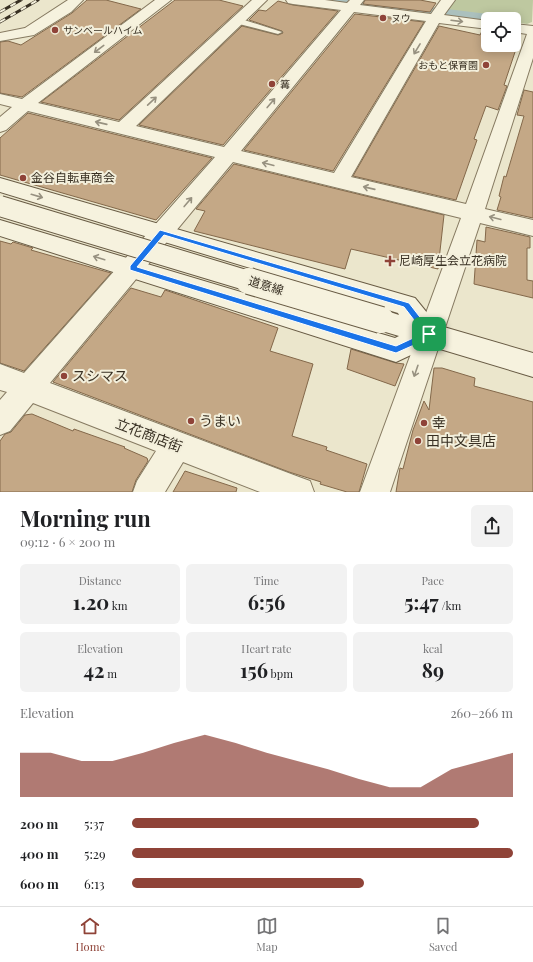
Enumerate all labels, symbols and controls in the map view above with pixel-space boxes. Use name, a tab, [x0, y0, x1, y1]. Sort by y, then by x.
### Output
place label: ヌウ	[391, 11, 411, 25]
map controls	[481, 12, 521, 52]
button: locate	[481, 12, 521, 52]
marker: ヌウ	[378, 13, 388, 23]
one-way arrow	[450, 17, 463, 25]
place label: サンベールハイム	[63, 23, 143, 37]
marker: サンベールハイム	[50, 25, 60, 35]
one-way arrow	[412, 42, 420, 54]
one-way arrow	[93, 44, 104, 53]
place label: おもと保育園	[418, 58, 478, 72]
marker: おもと保育園	[481, 60, 491, 70]
place label: 篝	[280, 77, 290, 91]
marker: 篝	[267, 79, 277, 89]
one-way arrow	[146, 97, 157, 106]
one-way arrow	[267, 97, 276, 108]
one-way arrow	[95, 118, 108, 126]
one-way arrow	[262, 159, 275, 167]
place label: 金谷自転車商会	[31, 169, 115, 185]
marker: 金谷自転車商会	[18, 173, 28, 183]
one-way arrow	[363, 184, 376, 191]
one-way arrow	[31, 193, 44, 200]
one-way arrow	[183, 197, 192, 208]
one-way arrow	[489, 214, 502, 221]
place label: 尼崎厚生会立花病院	[399, 252, 507, 268]
one-way arrow	[93, 254, 106, 261]
marker: 尼崎厚生会立花病院	[384, 255, 396, 267]
street label: 道意線	[247, 272, 286, 298]
pin	[412, 317, 446, 351]
icon: arrive	[418, 323, 440, 345]
one-way arrow	[412, 365, 420, 377]
place label: スシマス	[72, 366, 128, 385]
marker: スシマス	[59, 371, 69, 381]
place label: うまい	[199, 411, 241, 430]
street label: 立花商店街	[113, 413, 185, 456]
place label: 幸	[432, 413, 446, 432]
marker: うまい	[186, 416, 196, 426]
marker: 幸	[419, 418, 429, 428]
place label: 田中文具店	[426, 431, 496, 450]
marker: 田中文具店	[413, 436, 423, 446]
text: Morning run	[20, 503, 151, 533]
button: share	[471, 505, 513, 547]
text: 09:12 · 6 × 200 m	[20, 533, 115, 550]
text: Distance	[79, 573, 122, 588]
text: Time	[254, 573, 279, 588]
text: Pace	[421, 573, 444, 588]
text: 1.20	[73, 588, 109, 615]
text: 6:56	[248, 588, 285, 615]
text: 5:47	[404, 588, 439, 615]
text: km	[109, 598, 127, 613]
text: /km	[439, 598, 461, 613]
text: Elevation	[77, 641, 123, 656]
text: Heart rate	[241, 641, 292, 656]
text: kcal	[423, 641, 443, 656]
text: 42	[83, 656, 104, 683]
text: 156	[240, 656, 268, 683]
text: 89	[422, 656, 444, 683]
text: m	[104, 666, 117, 681]
text: bpm	[268, 666, 293, 681]
text: Elevation	[20, 704, 74, 721]
text: 260–266 m	[450, 704, 513, 721]
text: 200 m	[20, 815, 58, 832]
text: 5:37	[84, 815, 104, 832]
text: 400 m	[20, 845, 58, 862]
text: 5:29	[84, 845, 106, 862]
text: 600 m	[20, 875, 59, 892]
text: 6:13	[84, 875, 105, 892]
tab: Home	[75, 915, 105, 954]
tab: Map	[256, 915, 278, 954]
tab: Saved	[429, 915, 457, 954]

